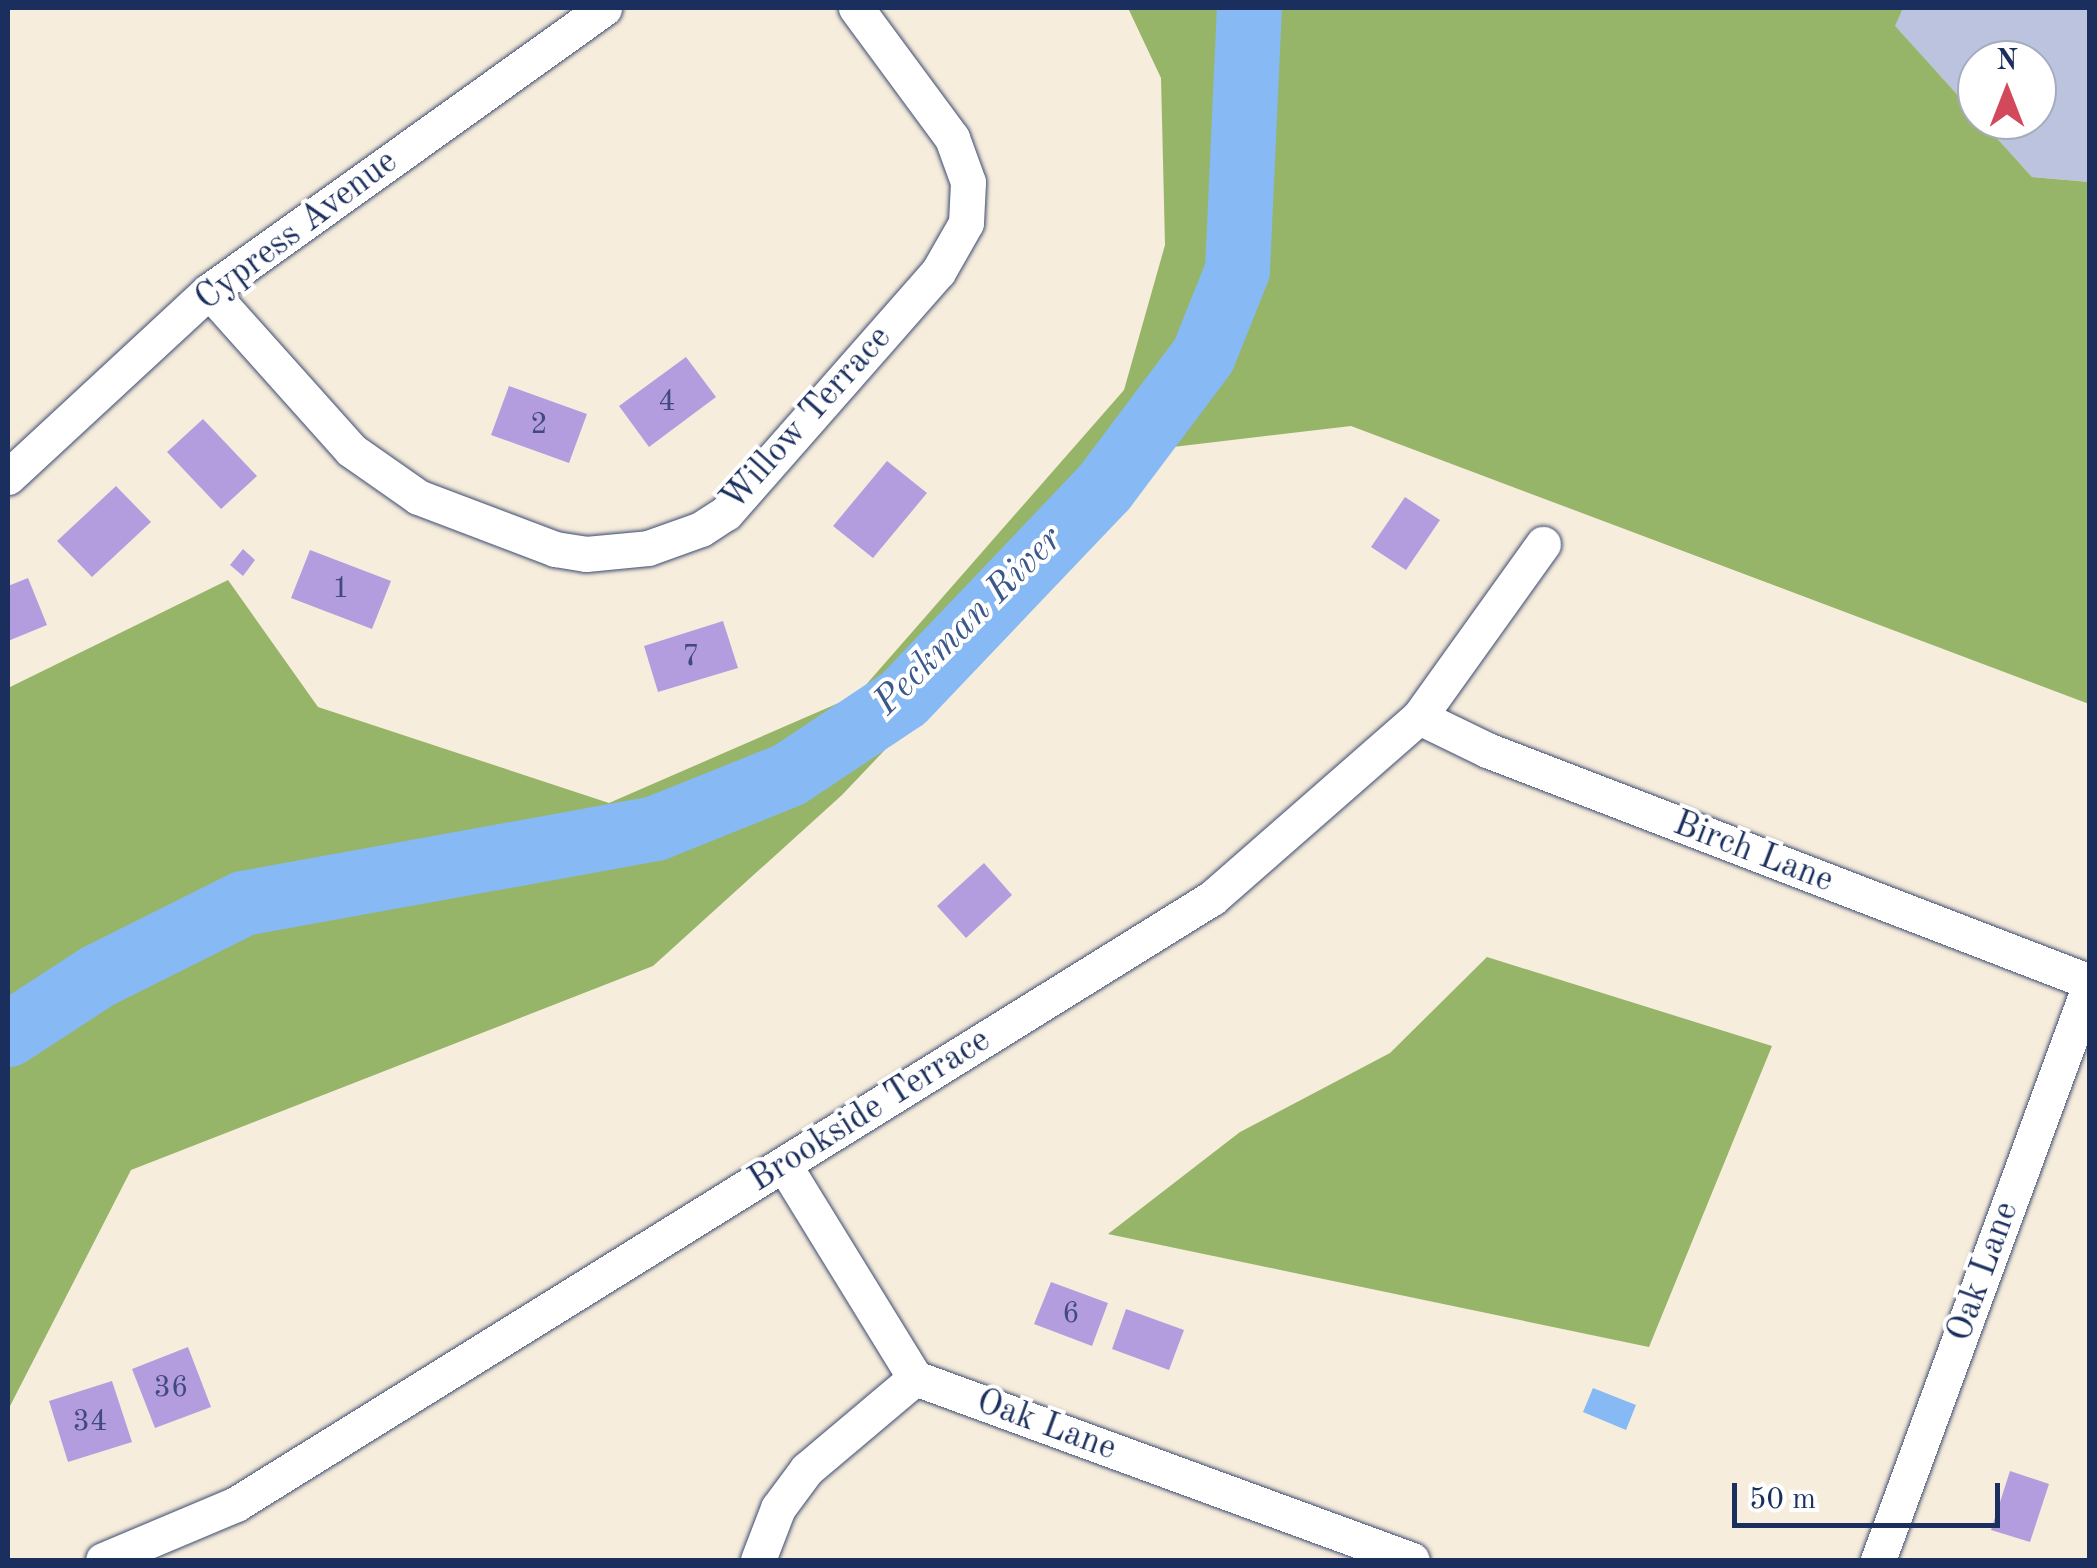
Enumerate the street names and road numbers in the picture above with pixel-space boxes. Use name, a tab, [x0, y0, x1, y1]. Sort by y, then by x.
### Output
street label: Cypress Avenue	[188, 141, 406, 321]
street label: Willow Terrace	[713, 318, 901, 520]
street label: Birch Lane	[1667, 803, 1839, 903]
street label: Brookside Terrace	[742, 1020, 998, 1202]
street label: Oak Lane	[1939, 1196, 2029, 1348]
street label: Oak Lane	[970, 1381, 1122, 1471]

